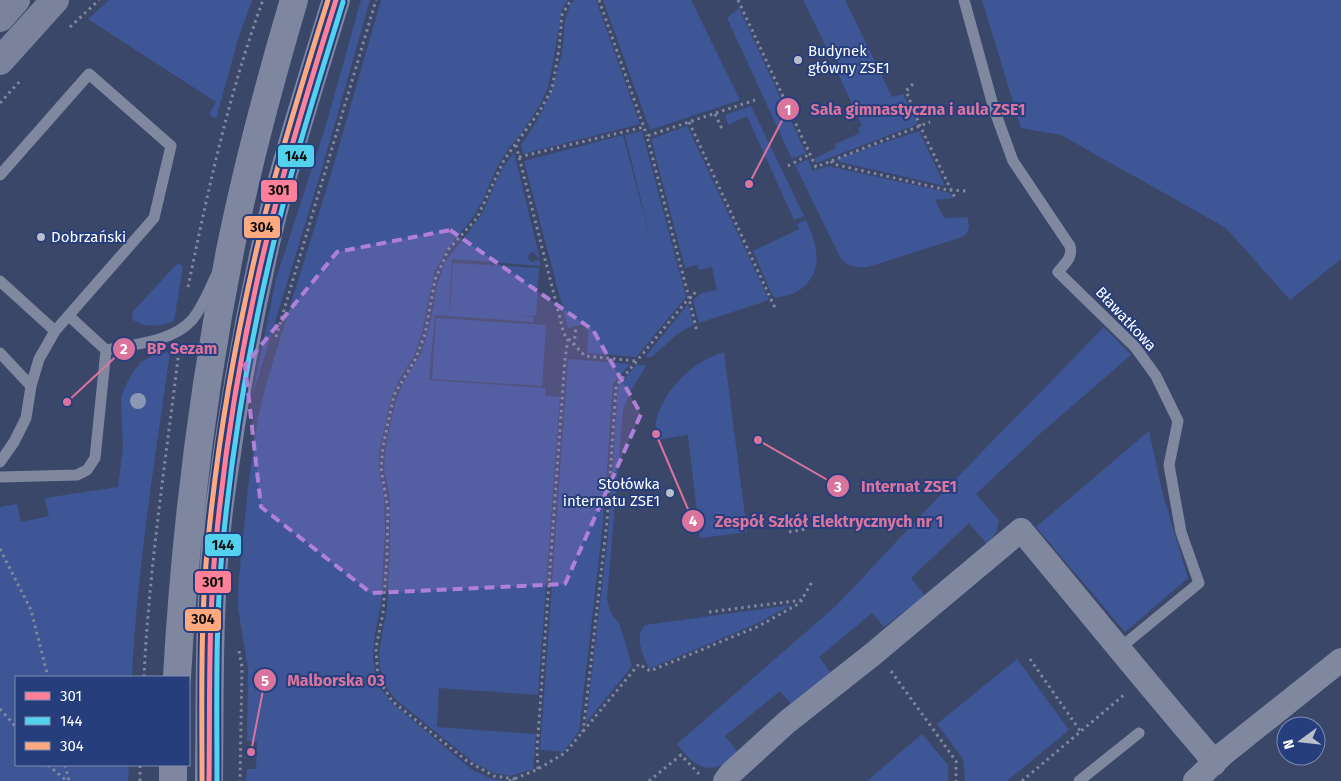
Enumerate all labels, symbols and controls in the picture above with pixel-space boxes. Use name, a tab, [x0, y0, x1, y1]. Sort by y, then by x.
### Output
place label: Budynek główny ZSE1	[808, 42, 890, 77]
marker: Budynek główny ZSE1	[792, 54, 804, 66]
callout: Sala gimnastyczna i aula ZSE1	[775, 94, 1035, 125]
text: Sala gimnastyczna i aula ZSE1	[811, 100, 1025, 119]
text: 1	[785, 101, 791, 119]
line badge: 144	[277, 144, 315, 168]
text: 144	[285, 148, 307, 165]
line badge: 301	[260, 179, 298, 203]
text: 301	[267, 182, 290, 199]
line badge: 304	[243, 215, 281, 239]
text: 304	[249, 219, 274, 236]
place label: Dobrzański	[51, 228, 126, 246]
marker: Dobrzański	[35, 231, 47, 243]
street label: Bławatkowa	[1092, 283, 1160, 355]
callout: BP Sezam	[112, 333, 227, 364]
text: BP Sezam	[147, 339, 217, 358]
text: 2	[120, 340, 128, 358]
callout: Internat ZSE1	[826, 471, 967, 502]
place label: Stołówka internatu ZSE1	[563, 475, 660, 510]
text: Internat ZSE1	[861, 477, 957, 496]
text: 3	[833, 478, 842, 496]
marker: Stołówka internatu ZSE1	[664, 487, 676, 499]
callout: Zespół Szkół Elektrycznych nr 1	[680, 505, 954, 536]
text: 4	[689, 512, 698, 530]
text: Zespół Szkół Elektrycznych nr 1	[715, 512, 943, 531]
line badge: 144	[204, 533, 242, 557]
text: 144	[212, 537, 234, 554]
line badge: 301	[194, 570, 232, 594]
text: 301	[201, 574, 224, 591]
line badge: 304	[184, 608, 222, 632]
text: 304	[190, 611, 215, 628]
callout: Malborska 03	[252, 665, 395, 696]
text: Malborska 03	[287, 671, 385, 690]
text: 5	[261, 672, 269, 690]
legend	[15, 676, 190, 766]
text: 301	[60, 687, 82, 705]
text: 144	[60, 712, 82, 730]
north arrow	[1276, 716, 1326, 766]
text: 304	[60, 737, 84, 755]
text: N	[1280, 738, 1298, 751]

